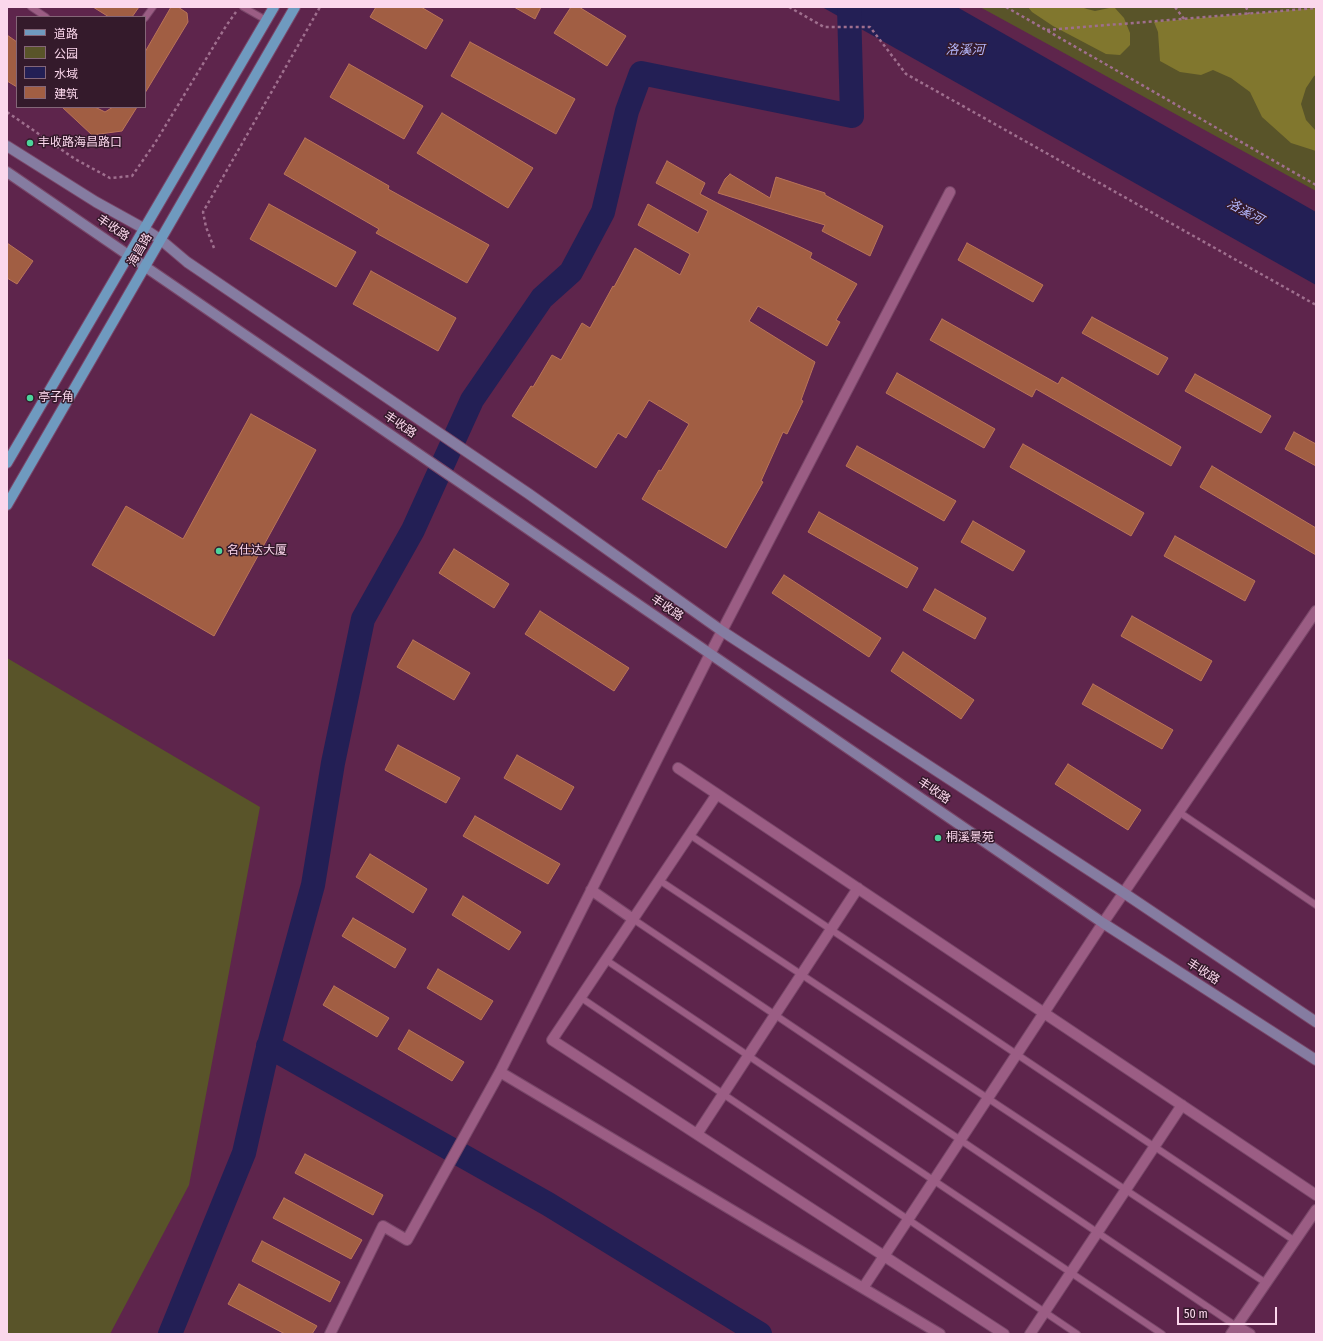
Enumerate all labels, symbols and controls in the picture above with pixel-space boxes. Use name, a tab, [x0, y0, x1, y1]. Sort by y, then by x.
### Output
legend	[16, 16, 146, 108]
text: 道路	[54, 27, 78, 41]
water label: 洛溪河	[946, 42, 984, 58]
text: 公园	[54, 47, 78, 61]
text: 水域	[54, 67, 78, 81]
text: 建筑	[54, 87, 78, 101]
place label: 丰收路海昌路口	[38, 136, 122, 150]
marker: 丰收路海昌路口	[25, 138, 35, 148]
water label: 洛溪河	[1224, 196, 1266, 228]
street label: 丰收路	[94, 212, 132, 244]
street label: 海昌路	[125, 231, 155, 269]
place label: 亭子角	[38, 391, 74, 405]
marker: 亭子角	[25, 393, 35, 403]
street label: 丰收路	[381, 409, 419, 441]
place label: 名仕达大厦	[227, 544, 287, 558]
marker: 名仕达大厦	[214, 546, 224, 556]
street label: 丰收路	[648, 592, 686, 624]
street label: 丰收路	[915, 775, 953, 807]
place label: 桐溪景苑	[946, 831, 994, 845]
marker: 桐溪景苑	[933, 833, 943, 843]
street label: 丰收路	[1184, 956, 1222, 988]
scale bar	[1179, 1299, 1279, 1325]
text: 50 m	[1184, 1307, 1208, 1321]

